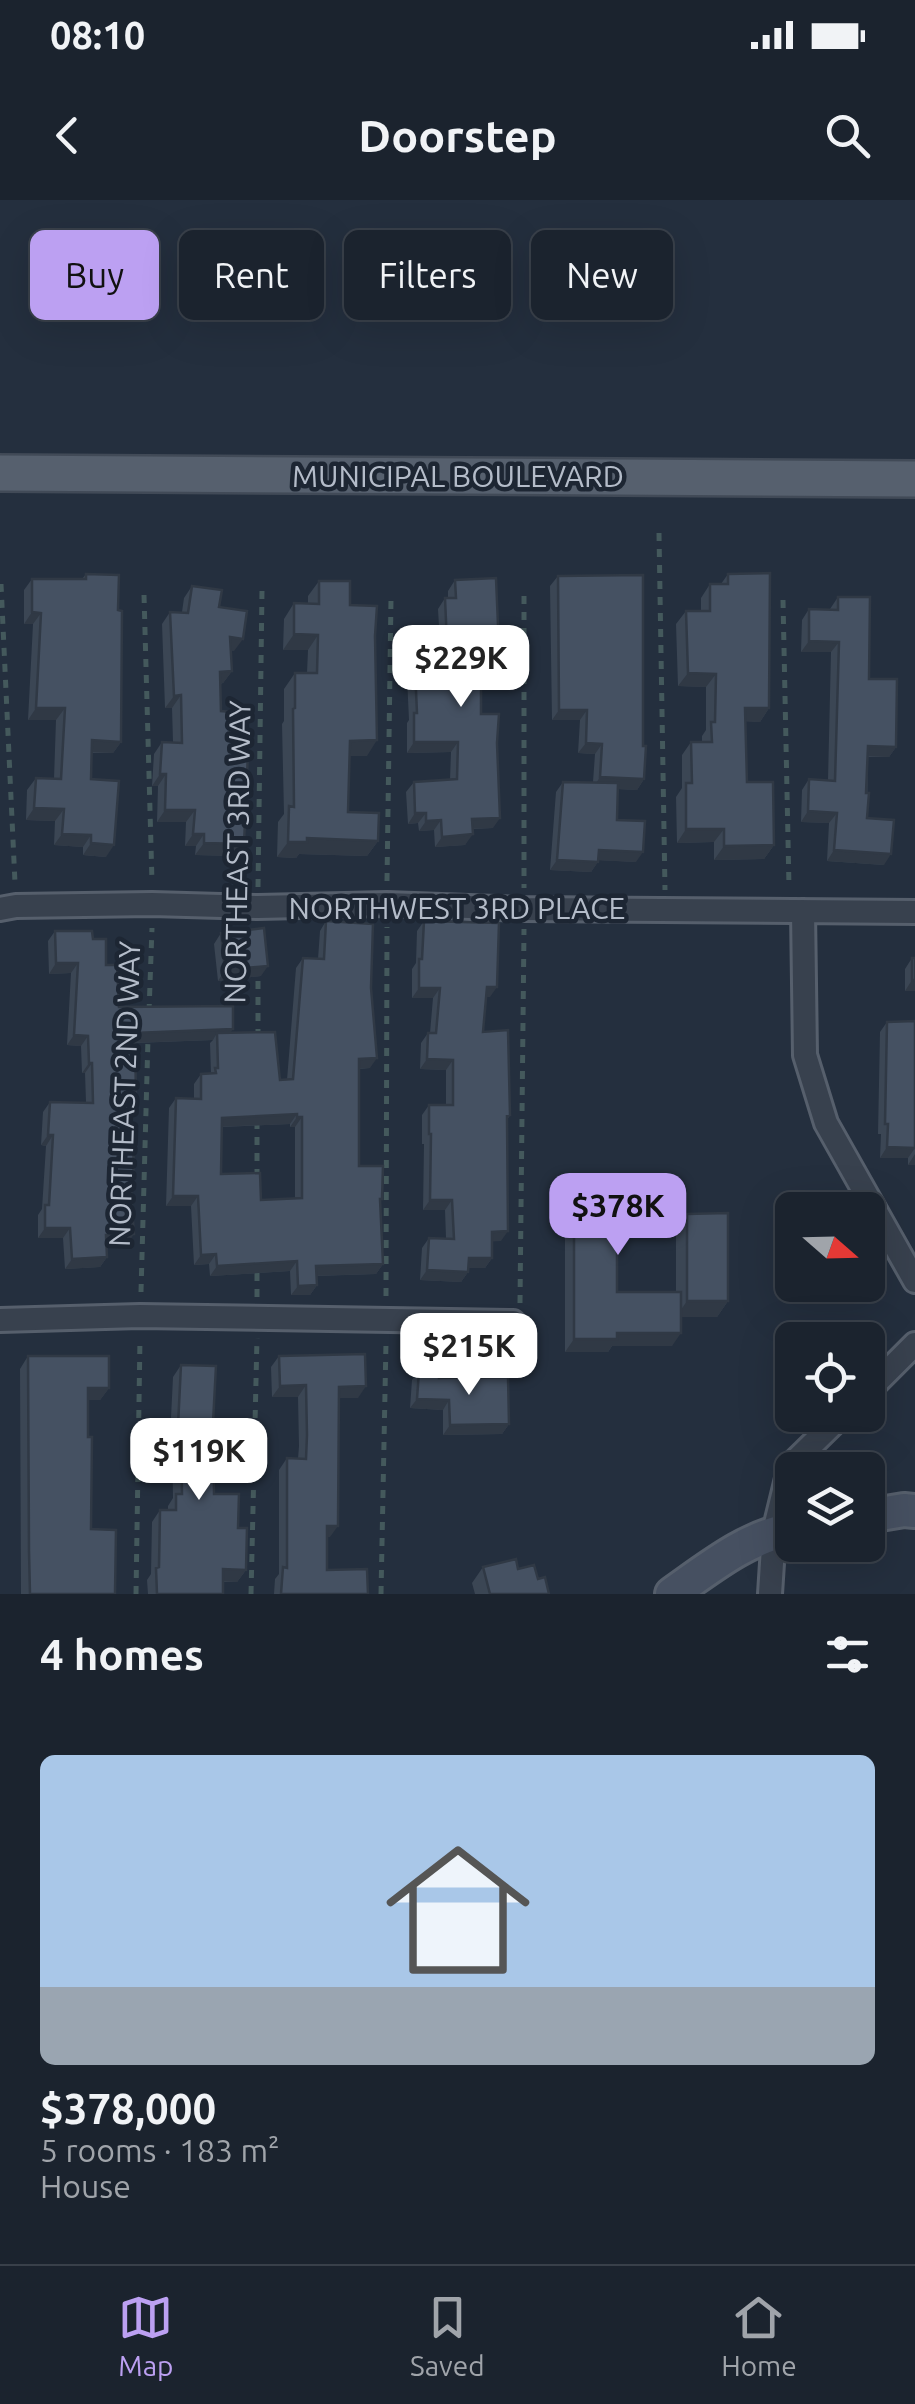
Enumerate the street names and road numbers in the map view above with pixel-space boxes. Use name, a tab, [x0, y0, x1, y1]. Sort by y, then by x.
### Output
street label: MUNICIPAL BOULEVARD	[292, 459, 624, 493]
street label: NORTHEAST 3RD WAY	[217, 699, 257, 1004]
street label: NORTHWEST 3RD PLACE	[289, 891, 625, 925]
street label: NORTHEAST 2ND WAY	[102, 940, 146, 1247]

